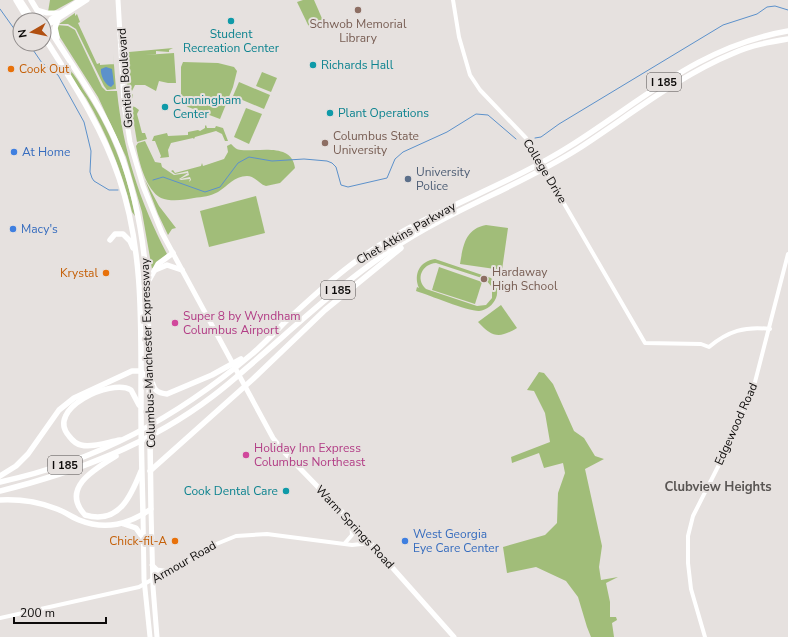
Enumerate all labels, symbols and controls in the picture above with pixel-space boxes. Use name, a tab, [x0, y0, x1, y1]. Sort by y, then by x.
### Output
marker: Schwob Memorial Library	[353, 5, 363, 15]
north arrow	[12, 12, 52, 52]
marker: Student Recreation Center	[226, 16, 236, 26]
place label: Schwob Memorial Library	[309, 16, 407, 46]
place label: Student Recreation Center	[183, 26, 280, 56]
text: N	[15, 28, 31, 39]
street label: Gentian Boulevard	[114, 28, 136, 128]
place label: Richards Hall	[321, 57, 394, 73]
marker: Richards Hall	[308, 60, 318, 70]
place label: Cook Out	[19, 61, 70, 77]
marker: Cook Out	[6, 64, 16, 74]
road number: I 185	[647, 73, 681, 91]
place label: Cunningham Center	[173, 92, 241, 122]
marker: Cunningham Center	[160, 102, 170, 112]
place label: Plant Operations	[338, 105, 429, 121]
marker: Plant Operations	[325, 108, 335, 118]
place label: Columbus State University	[333, 128, 419, 158]
street label: College Drive	[519, 136, 571, 206]
marker: Columbus State University	[320, 138, 330, 148]
place label: At Home	[22, 144, 70, 160]
marker: At Home	[9, 147, 19, 157]
place label: University Police	[416, 164, 471, 194]
marker: University Police	[403, 174, 413, 184]
street label: Chet Atkins Parkway	[353, 198, 459, 268]
place label: Macy's	[21, 221, 58, 237]
marker: Macy's	[8, 224, 18, 234]
street label: Columbus-Manchester Expressway	[137, 257, 159, 448]
place label: Hardaway High School	[492, 264, 558, 294]
place label: Krystal	[60, 265, 98, 281]
marker: Krystal	[101, 268, 111, 278]
marker: Hardaway High School	[479, 274, 489, 284]
road number: I 185	[321, 281, 355, 299]
place label: Super 8 by Wyndham Columbus Airport	[183, 308, 301, 338]
marker: Super 8 by Wyndham Columbus Airport	[170, 318, 180, 328]
street label: Edgewood Road	[711, 380, 761, 468]
place label: Holiday Inn Express Columbus Northeast	[254, 440, 366, 470]
marker: Holiday Inn Express Columbus Northeast	[241, 450, 251, 460]
road number: I 185	[48, 456, 82, 474]
district label: Clubview Heights	[664, 478, 772, 496]
street label: Warm Springs Road	[312, 482, 398, 572]
place label: Cook Dental Care	[184, 483, 278, 499]
marker: Cook Dental Care	[281, 486, 291, 496]
place label: West Georgia Eye Care Center	[413, 526, 500, 556]
place label: Chick-fil-A	[109, 533, 167, 549]
marker: Chick-fil-A	[170, 536, 180, 546]
marker: West Georgia Eye Care Center	[400, 536, 410, 546]
street label: Armour Road	[149, 537, 219, 587]
scale bar	[14, 599, 106, 625]
text: 200 m	[20, 605, 55, 621]

